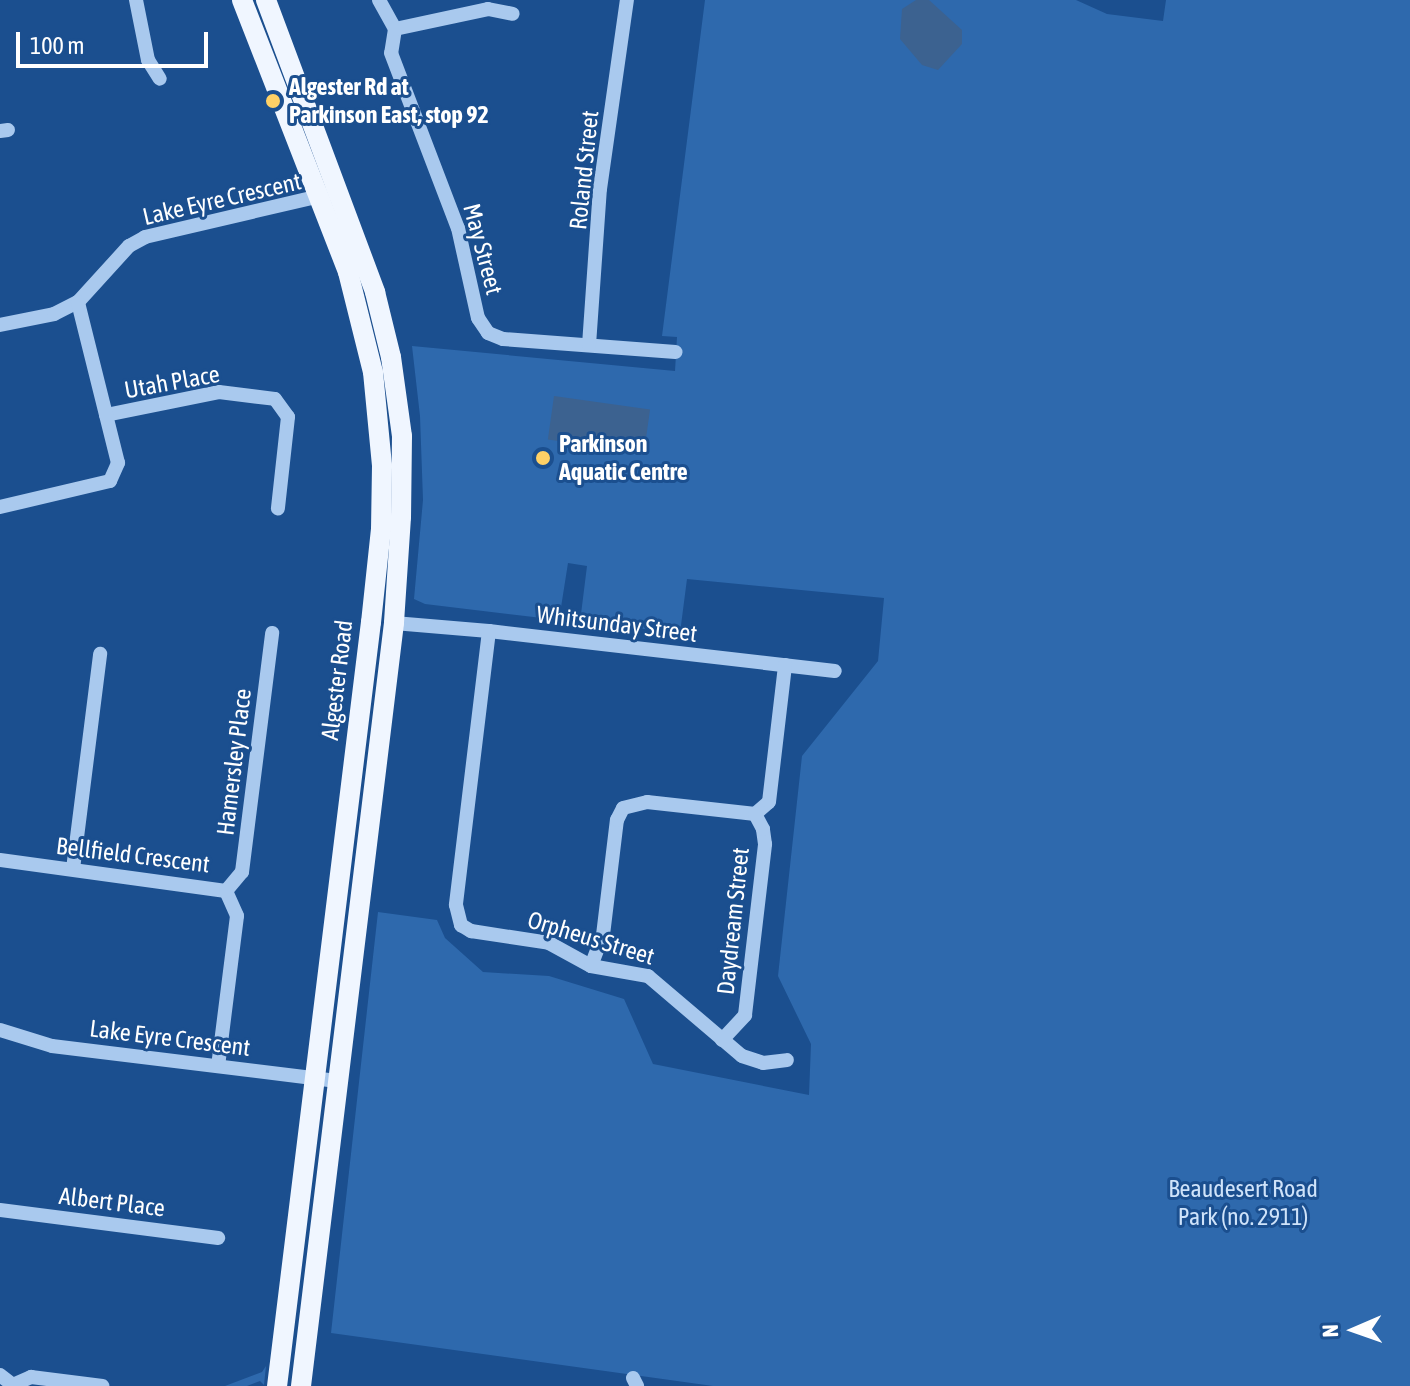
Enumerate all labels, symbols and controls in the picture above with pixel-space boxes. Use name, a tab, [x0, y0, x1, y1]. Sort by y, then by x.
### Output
scale bar	[20, 16, 212, 66]
text: 100 m	[30, 32, 84, 59]
place label: Algester Rd at Parkinson East, stop 92	[289, 73, 489, 129]
marker: Algester Rd at Parkinson East, stop 92	[264, 92, 282, 110]
street label: Roland Street	[563, 109, 605, 231]
street label: Lake Eyre Crescent	[140, 167, 304, 231]
street label: May Street	[457, 200, 509, 298]
street label: Utah Place	[122, 359, 222, 405]
place label: Parkinson Aquatic Centre	[559, 430, 688, 486]
marker: Parkinson Aquatic Centre	[534, 449, 552, 467]
street label: Whitsunday Street	[535, 600, 699, 648]
street label: Algester Road	[315, 618, 359, 742]
street label: Hamersley Place	[211, 687, 257, 837]
street label: Bellfield Crescent	[55, 831, 211, 879]
street label: Daydream Street	[711, 846, 755, 996]
street label: Orpheus Street	[524, 905, 658, 971]
street label: Lake Eyre Crescent	[88, 1014, 252, 1062]
park label: Beaudesert Road Park (no. 2911)	[1168, 1175, 1318, 1231]
street label: Albert Place	[57, 1181, 167, 1223]
north arrow	[1314, 1290, 1394, 1370]
text: N	[1317, 1324, 1343, 1338]

